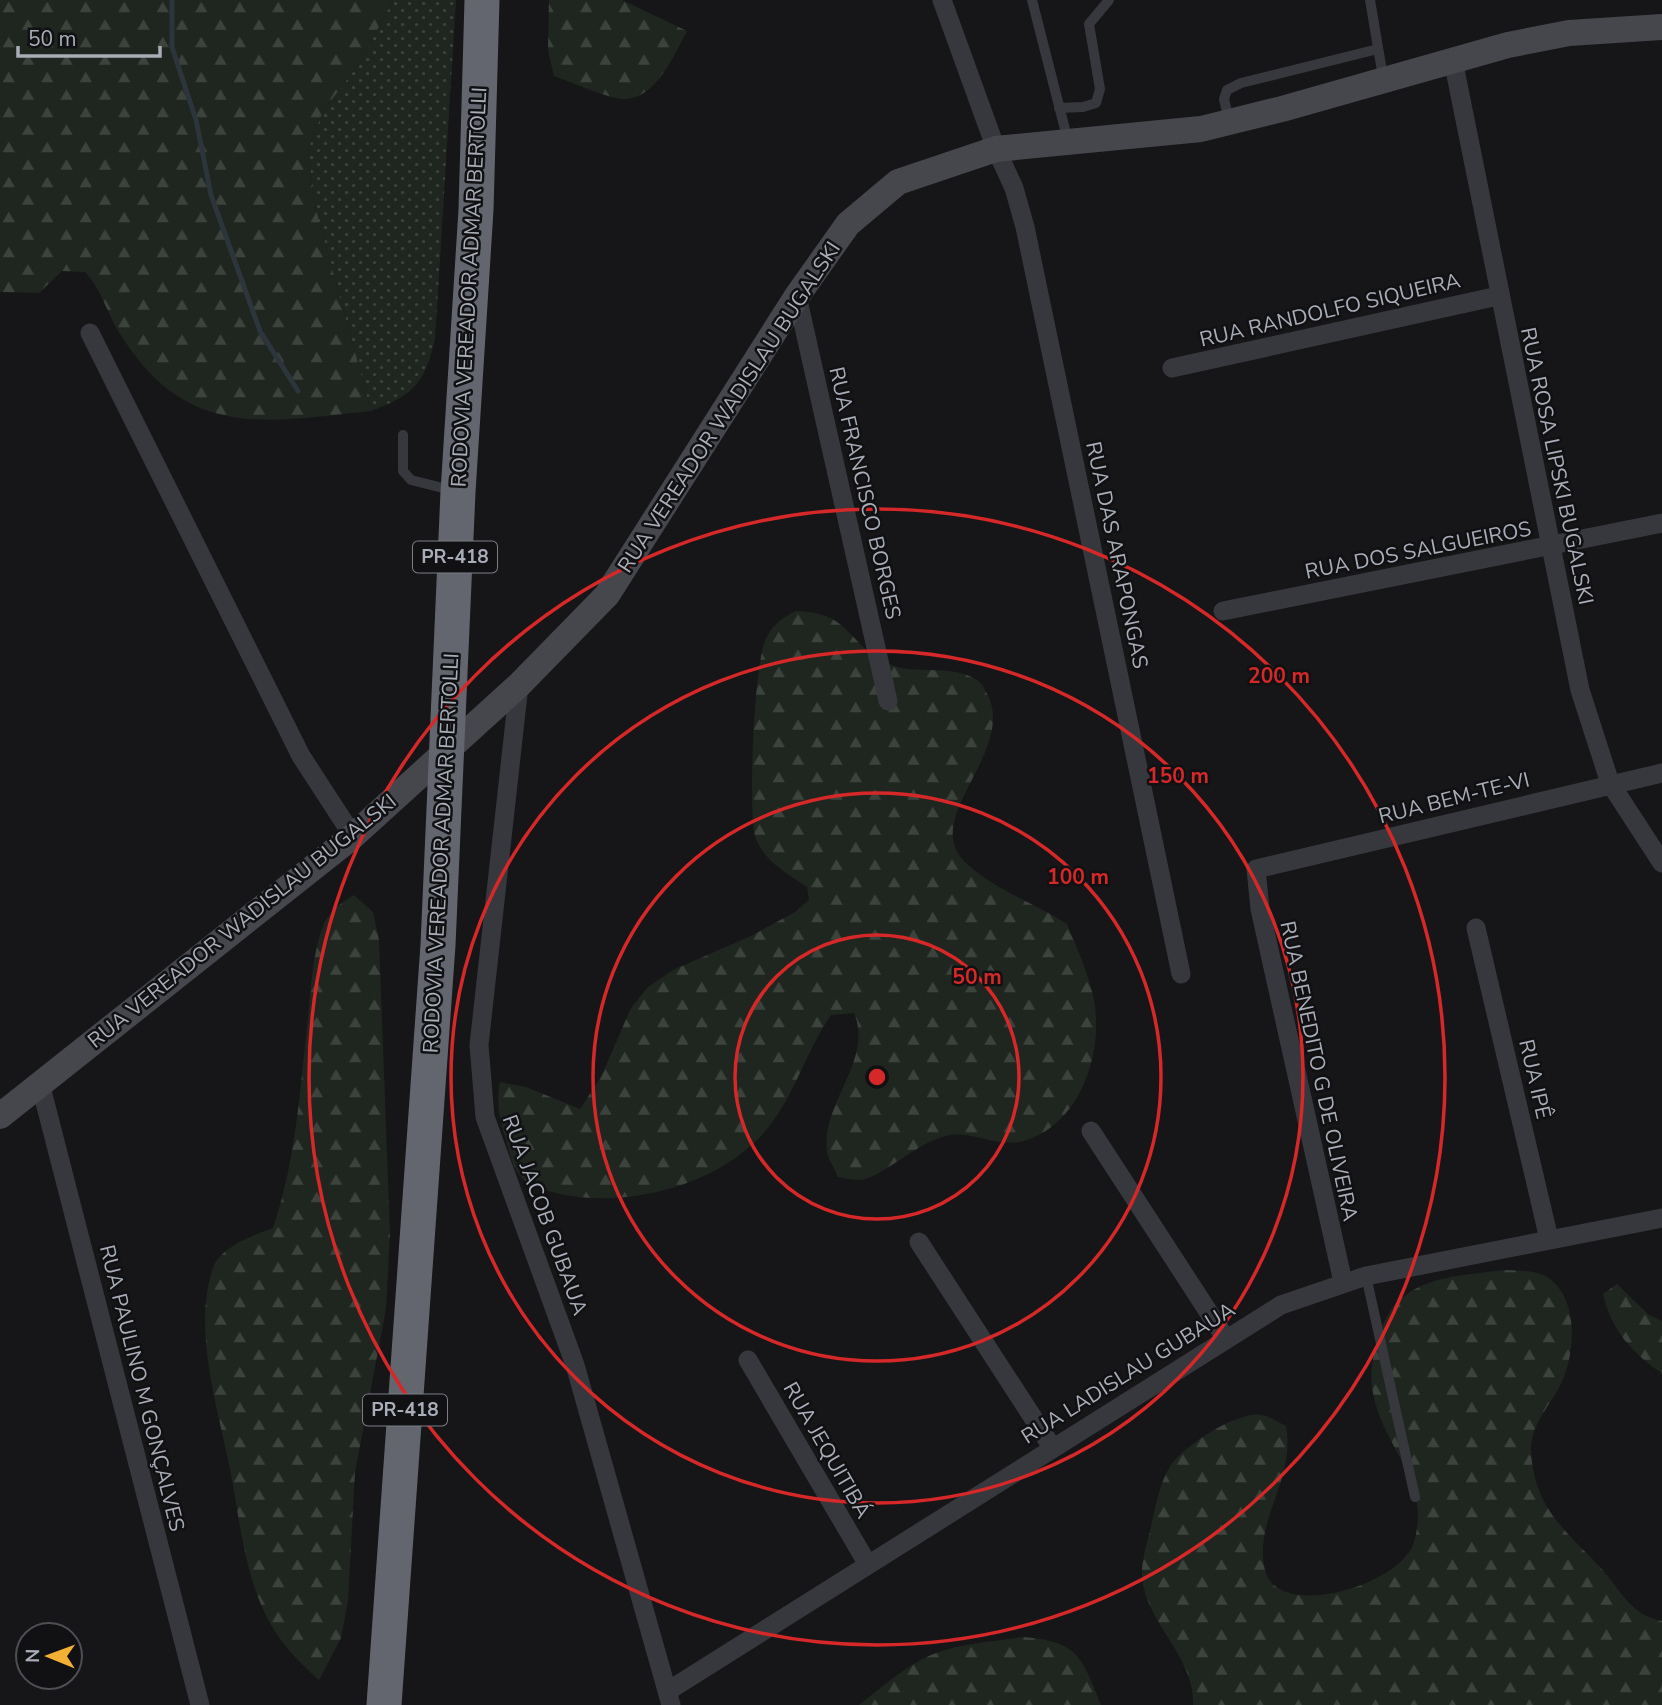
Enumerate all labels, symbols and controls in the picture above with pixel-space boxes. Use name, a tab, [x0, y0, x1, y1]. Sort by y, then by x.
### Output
scale bar	[18, 14, 159, 58]
text: 50 m	[28, 25, 77, 53]
street label: RODOVIA VEREADOR ADMAR BERTOLLI	[445, 86, 493, 488]
street label: RUA VEREADOR WADISLAU BUGALSKI	[611, 236, 847, 578]
street label: RUA RANDOLFO SIQUEIRA	[1197, 266, 1463, 354]
street label: RUA ROSA LIPSKI BUGALSKI	[1514, 325, 1600, 607]
street label: RUA FRANCISCO BORGES	[822, 364, 908, 622]
street label: RUA DAS ARAPONGAS	[1079, 439, 1155, 671]
street label: RUA DOS SALGUEIROS	[1302, 514, 1534, 586]
road number: PR-418	[413, 542, 497, 572]
street label: RODOVIA VEREADOR ADMAR BERTOLLI	[417, 652, 465, 1054]
text: 200 m	[1248, 662, 1310, 690]
text: 150 m	[1147, 762, 1209, 790]
street label: RUA BEM-TE-VI	[1375, 766, 1533, 830]
street label: RUA VEREADOR WADISLAU BUGALSKI	[82, 788, 402, 1054]
text: 100 m	[1047, 863, 1109, 891]
street label: RUA BENEDITO G DE OLIVEIRA	[1273, 918, 1365, 1224]
text: 50 m	[952, 963, 1002, 991]
street label: RUA IPÊ	[1512, 1036, 1558, 1122]
centre of rings	[865, 1065, 889, 1089]
street label: RUA JACOB GUBAUA	[496, 1111, 594, 1319]
street label: RUA PAULINO M GONÇALVES	[93, 1242, 191, 1534]
street label: RUA LADISLAU GUBAUA	[1016, 1296, 1240, 1450]
street label: RUA JEQUITIBÁ	[777, 1377, 877, 1523]
road number: PR-418	[363, 1394, 447, 1426]
north arrow	[14, 1621, 84, 1691]
text: N	[20, 1648, 46, 1663]

